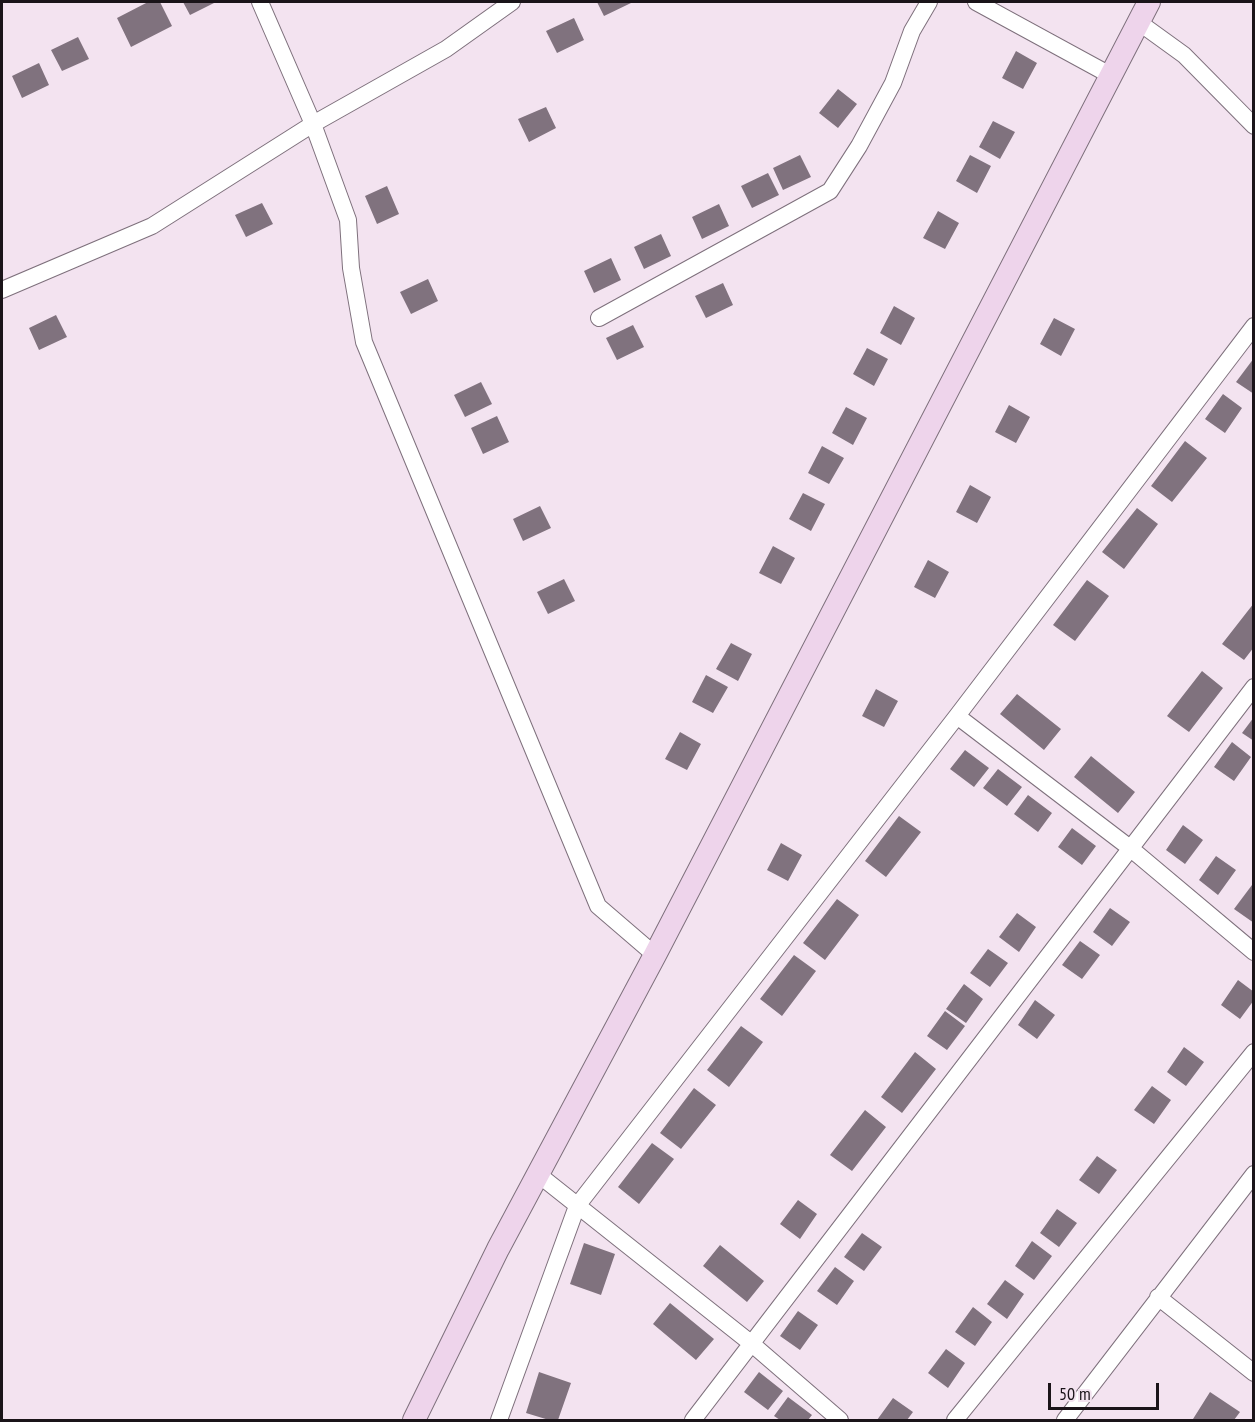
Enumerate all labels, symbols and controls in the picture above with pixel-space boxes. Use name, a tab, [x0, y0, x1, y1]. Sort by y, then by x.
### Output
scale bar	[1051, 1371, 1162, 1409]
text: 50 m	[1059, 1382, 1091, 1405]

